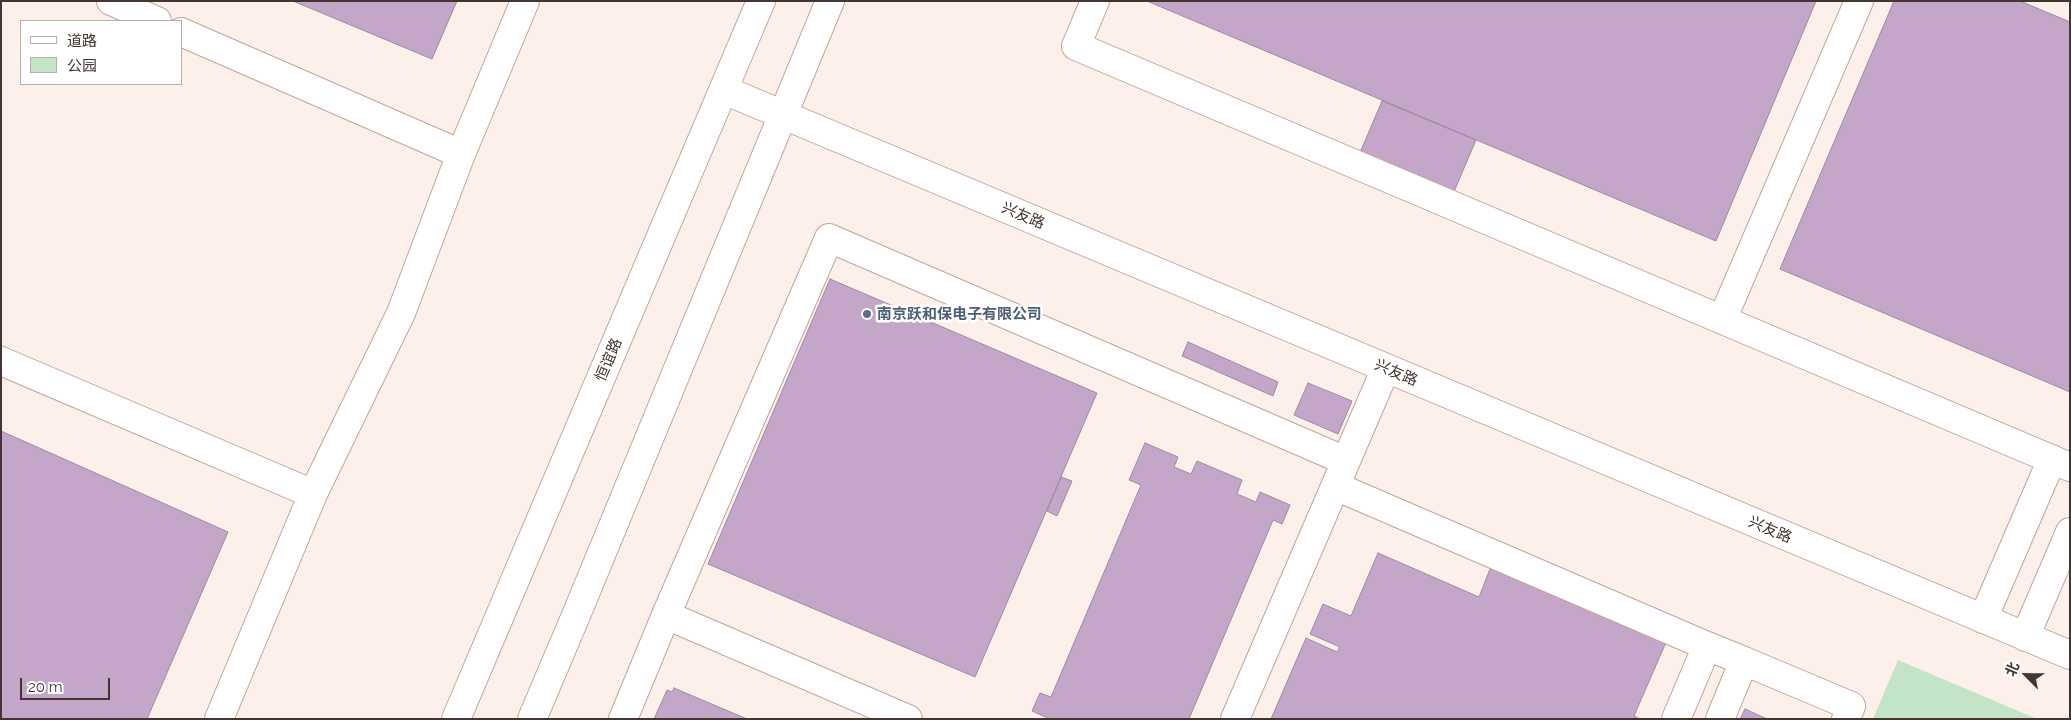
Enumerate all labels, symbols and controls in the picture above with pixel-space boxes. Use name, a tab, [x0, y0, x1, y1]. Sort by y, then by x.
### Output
legend	[20, 20, 182, 85]
text: 道路	[67, 32, 97, 50]
text: 公园	[67, 57, 97, 75]
street label: 兴友路	[999, 199, 1047, 233]
place label: 南京跃和保电子有限公司	[877, 305, 1042, 323]
marker: 南京跃和保电子有限公司	[861, 308, 873, 320]
street label: 恒谊路	[592, 336, 626, 384]
street label: 兴友路	[1372, 356, 1420, 390]
street label: 兴友路	[1746, 513, 1794, 547]
north arrow	[2001, 650, 2051, 700]
text: 北	[2002, 660, 2022, 679]
scale bar	[22, 668, 112, 700]
text: 20 m	[28, 678, 63, 696]

